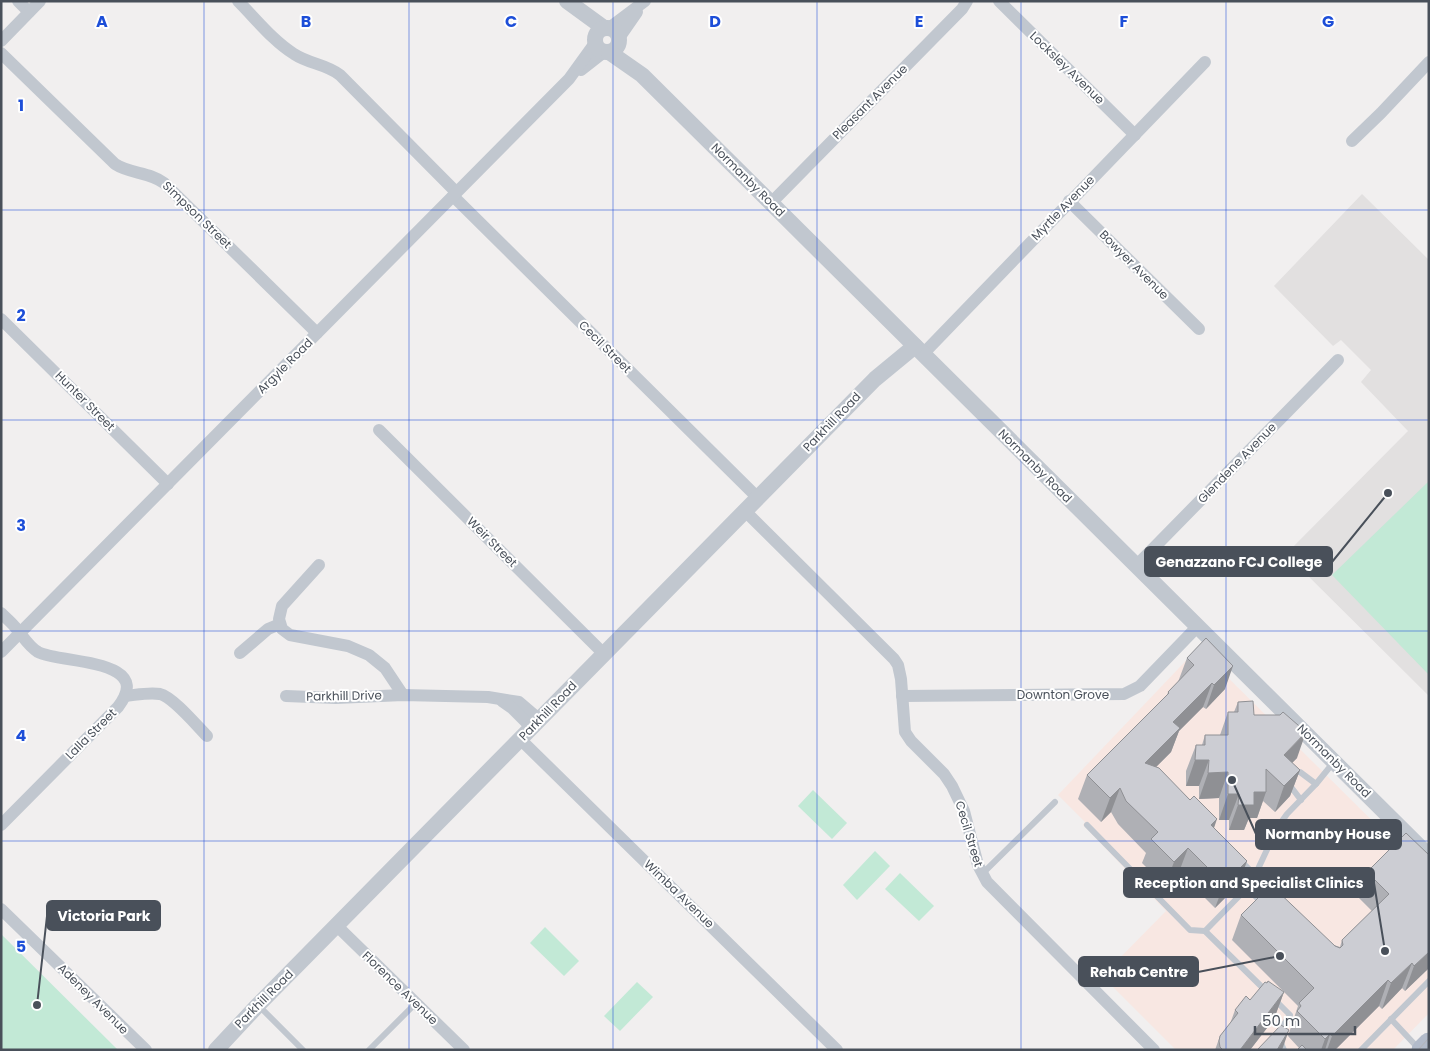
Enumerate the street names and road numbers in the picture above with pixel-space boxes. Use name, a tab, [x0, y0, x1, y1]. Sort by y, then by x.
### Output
street label: Locksley Avenue	[1026, 27, 1109, 108]
street label: Pleasant Avenue	[828, 60, 911, 143]
street label: Normanby Road	[708, 139, 789, 220]
street label: Myrtle Avenue	[1027, 171, 1098, 244]
street label: Simpson Street	[159, 177, 236, 252]
street label: Bowyer Avenue	[1096, 226, 1173, 303]
street label: Cecil Street	[575, 317, 635, 377]
street label: Argyle Road	[253, 334, 316, 397]
street label: Hunter Street	[52, 367, 119, 434]
street label: Parkhill Road	[799, 388, 864, 455]
street label: Glendene Avenue	[1194, 418, 1280, 507]
street label: Normanby Road	[995, 425, 1076, 506]
street label: Weir Street	[463, 513, 521, 571]
street label: Parkhill Road	[515, 677, 580, 744]
street label: Parkhill Drive	[306, 686, 382, 705]
street label: Downton Grove	[1017, 686, 1109, 703]
street label: Lalla Street	[61, 704, 120, 763]
street label: Normanby Road	[1294, 720, 1375, 801]
street label: Cecil Street	[951, 799, 988, 869]
street label: Wimba Avenue	[641, 856, 718, 932]
street label: Florence Avenue	[359, 947, 442, 1028]
street label: Adeney Avenue	[54, 959, 133, 1038]
street label: Parkhill Road	[231, 966, 297, 1032]

